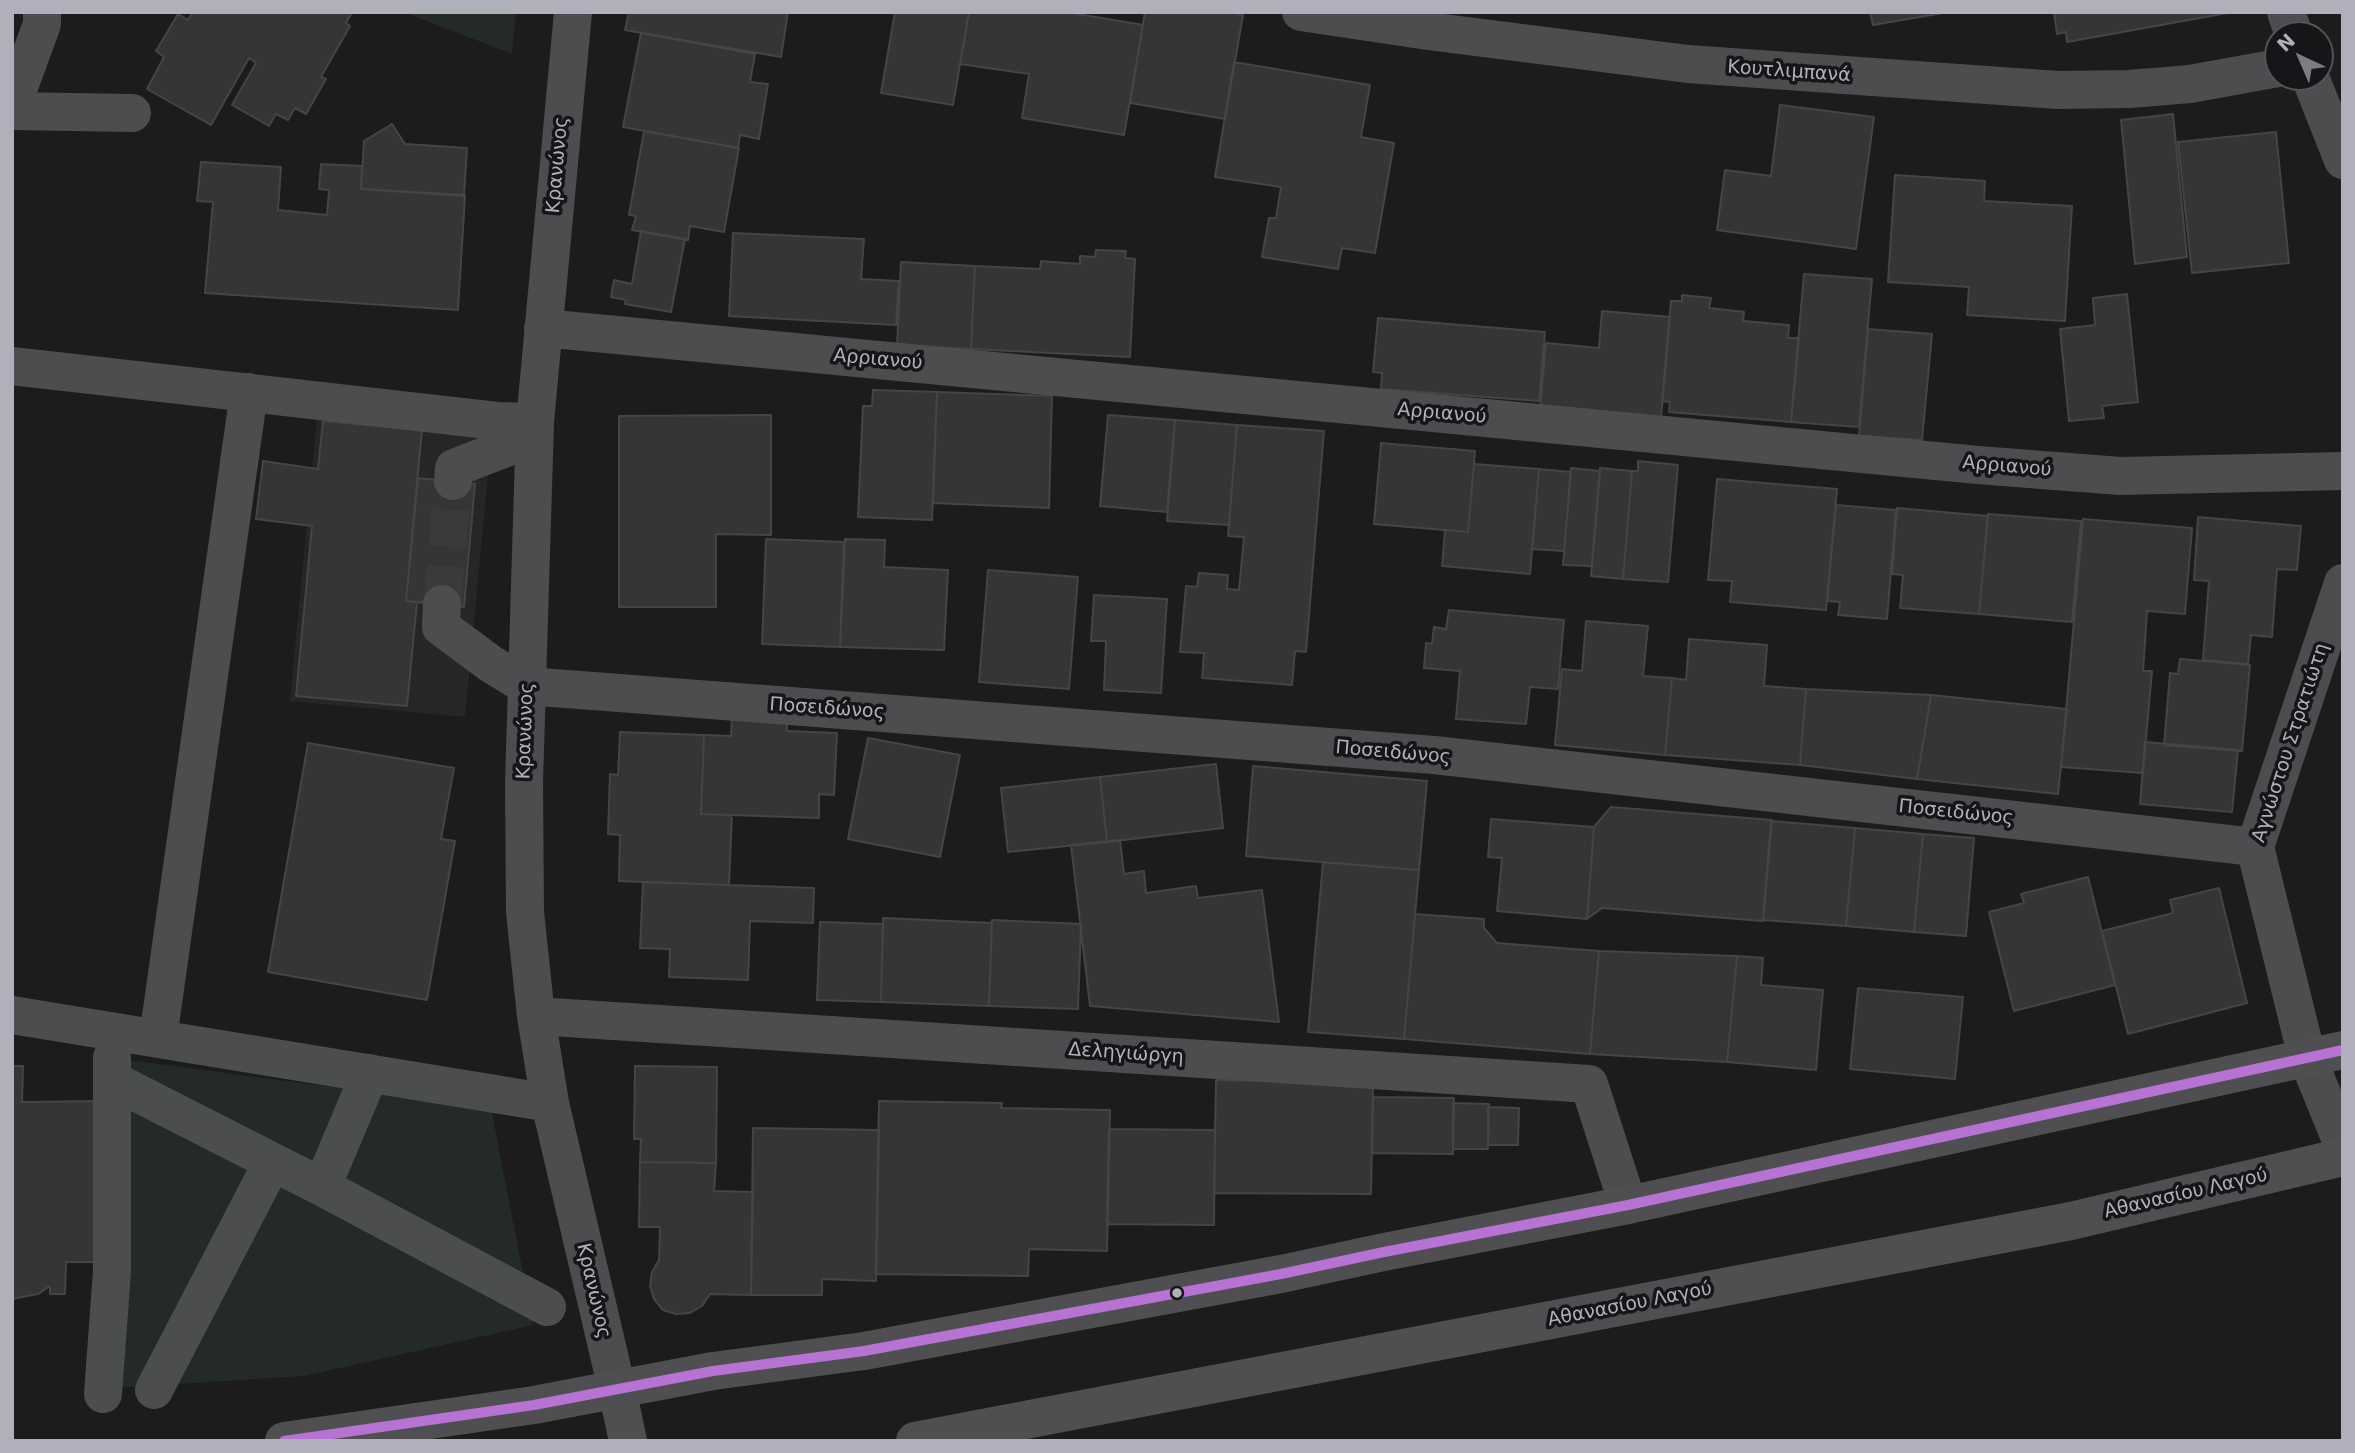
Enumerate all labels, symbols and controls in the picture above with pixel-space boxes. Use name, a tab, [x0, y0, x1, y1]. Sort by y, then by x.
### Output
north arrow	[2264, 21, 2334, 91]
text: N	[2272, 29, 2299, 56]
street label: Κουτλιμπανά	[1727, 56, 1851, 88]
street label: Κρανώνος	[542, 116, 574, 214]
street label: Αρριανού	[833, 345, 923, 375]
street label: Αρριανού	[1397, 399, 1487, 429]
street label: Αρριανού	[1962, 452, 2052, 482]
street label: Αγνώστου Στρατιώτη	[2248, 640, 2334, 846]
street label: Κρανώνος	[513, 682, 539, 780]
street label: Ποσειδώνος	[769, 694, 885, 724]
street label: Ποσειδώνος	[1334, 737, 1452, 769]
street label: Ποσειδώνος	[1897, 796, 2015, 830]
street label: Δεληγιώργη	[1068, 1039, 1184, 1069]
street label: Αθανασίου Λαγού	[2102, 1164, 2270, 1224]
street label: Κρανώνος	[571, 1241, 615, 1341]
street label: Αθανασίου Λαγού	[1546, 1278, 1714, 1332]
unlabelled marker	[1170, 1286, 1184, 1300]

